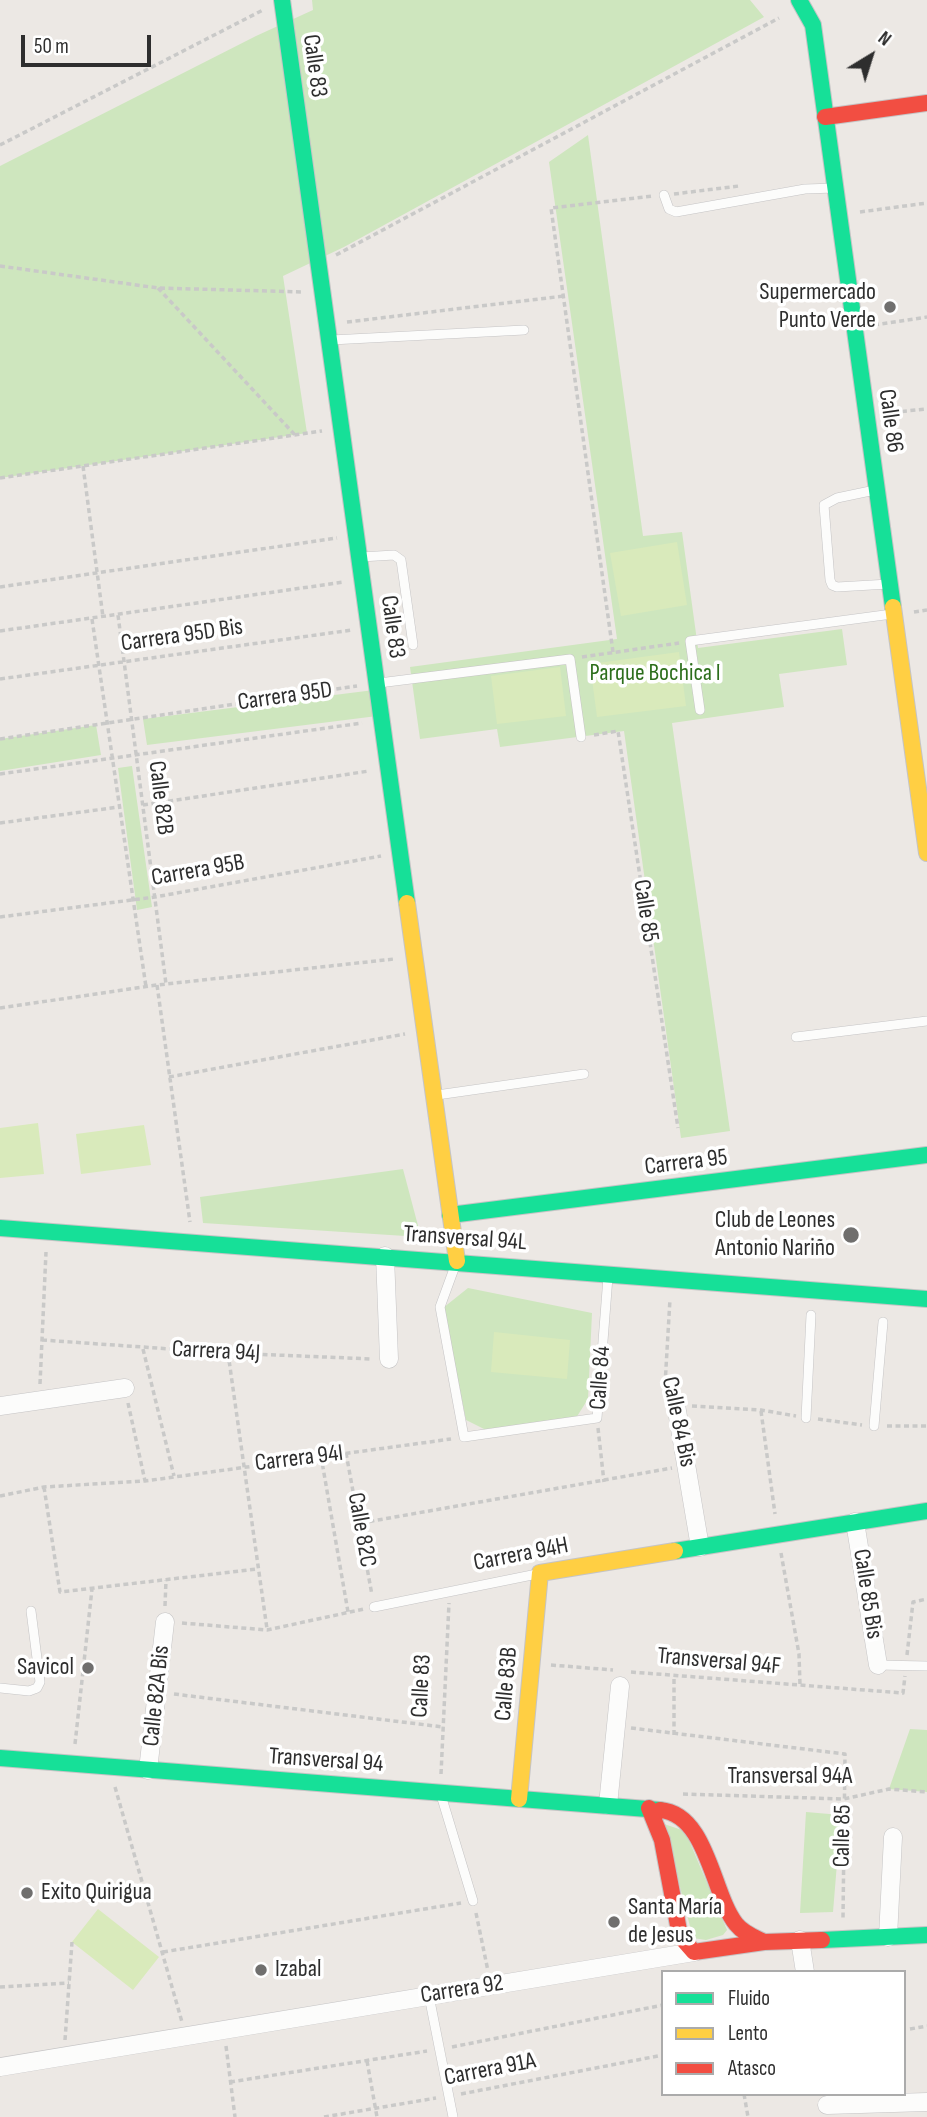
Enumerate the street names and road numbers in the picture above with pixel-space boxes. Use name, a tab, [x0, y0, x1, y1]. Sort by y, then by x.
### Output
street label: Calle 83	[295, 33, 333, 99]
street label: Calle 86	[871, 387, 909, 455]
street label: Calle 83	[373, 594, 411, 660]
street label: Carrera 95D Bis	[119, 613, 245, 659]
street label: Carrera 95D	[236, 676, 334, 718]
street label: Calle 82B	[141, 759, 179, 837]
street label: Carrera 95B	[149, 849, 247, 893]
street label: Calle 85	[626, 878, 664, 944]
street label: Carrera 95	[643, 1144, 729, 1182]
street label: Transversal 94L	[402, 1220, 528, 1258]
street label: Carrera 94J	[171, 1335, 261, 1369]
street label: Calle 84	[584, 1345, 618, 1411]
street label: Calle 84 Bis	[654, 1374, 702, 1470]
street label: Carrera 94I	[253, 1439, 345, 1479]
street label: Calle 82C	[340, 1490, 382, 1570]
street label: Carrera 94H	[471, 1532, 571, 1578]
street label: Calle 85 Bis	[846, 1547, 888, 1641]
street label: Transversal 94F	[656, 1642, 782, 1682]
street label: Calle 82A Bis	[137, 1644, 177, 1748]
street label: Calle 83B	[489, 1646, 525, 1722]
street label: Calle 83	[406, 1654, 438, 1718]
street label: Transversal 94	[268, 1743, 384, 1779]
street label: Transversal 94A	[728, 1763, 852, 1791]
street label: Calle 85	[828, 1804, 858, 1868]
street label: Carrera 92	[418, 1969, 506, 2011]
street label: Carrera 91A	[442, 2047, 538, 2093]

